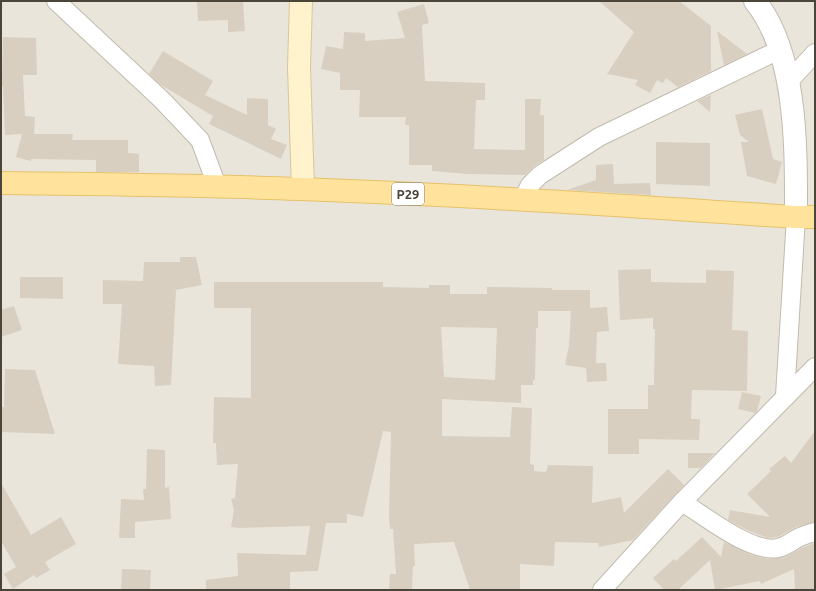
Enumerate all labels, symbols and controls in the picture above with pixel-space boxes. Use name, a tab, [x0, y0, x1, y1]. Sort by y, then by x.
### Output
road number: P29	[392, 183, 424, 205]

